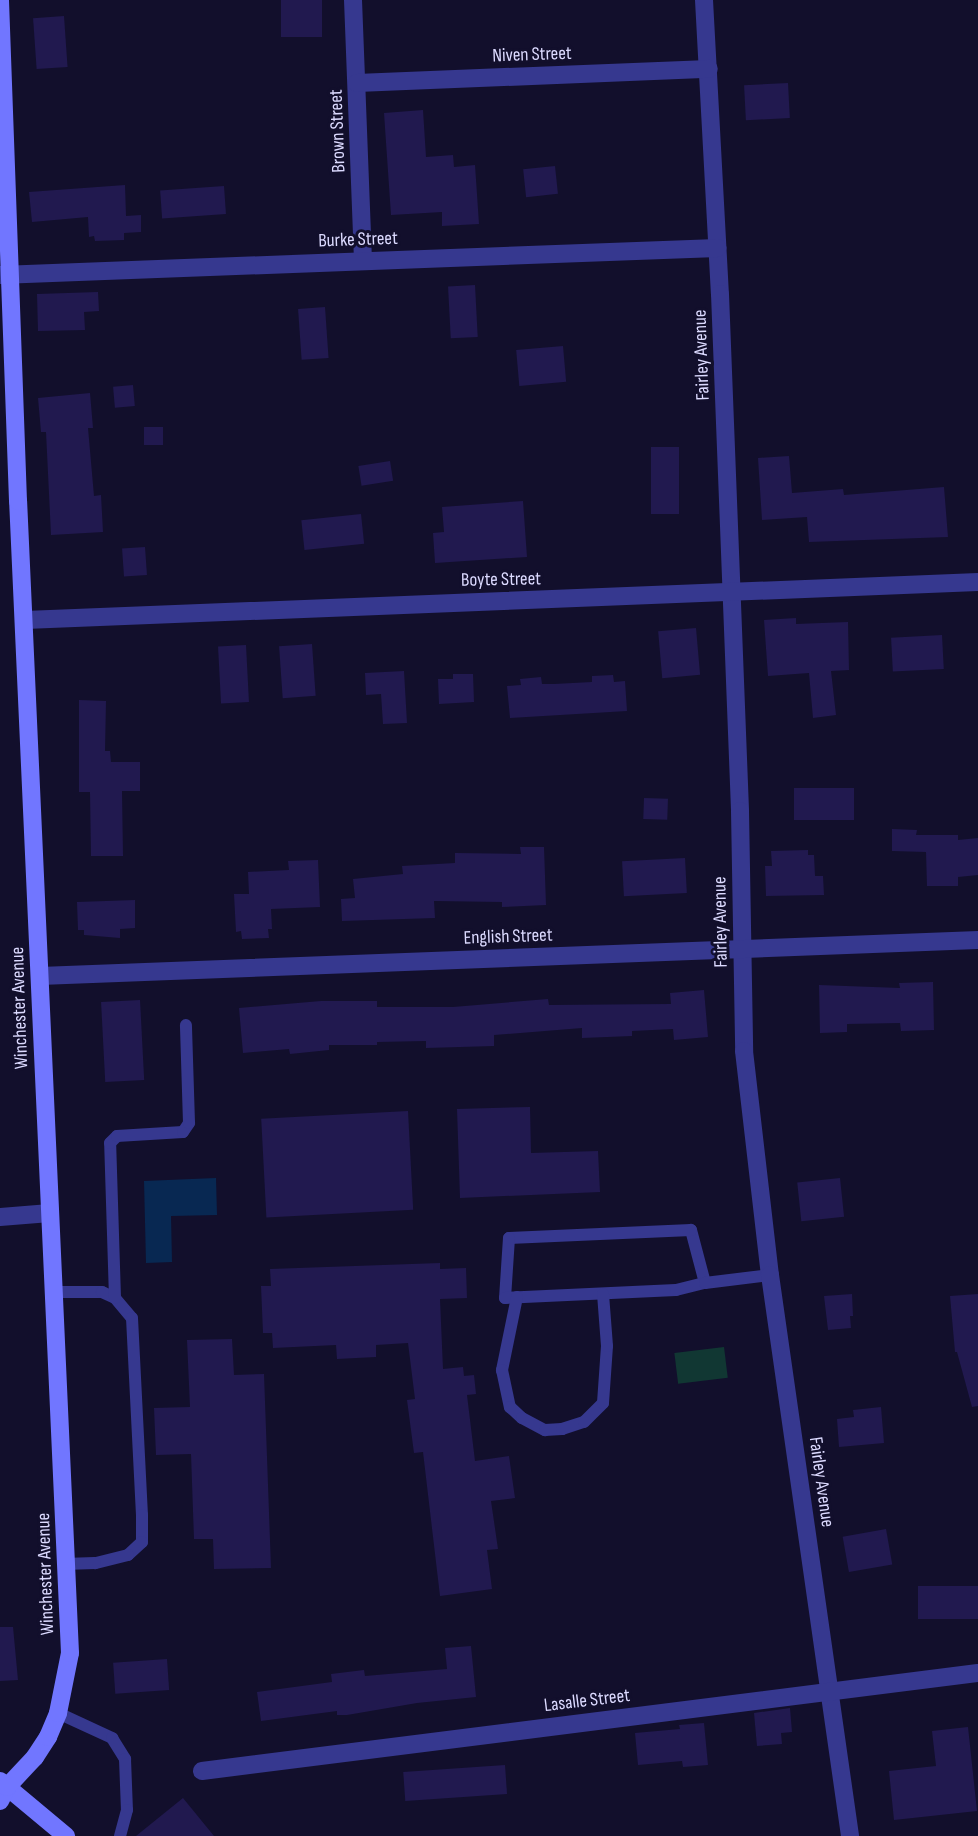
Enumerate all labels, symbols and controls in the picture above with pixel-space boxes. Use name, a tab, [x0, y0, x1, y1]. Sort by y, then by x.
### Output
street label: Niven Street	[492, 42, 572, 68]
street label: Brown Street	[325, 89, 351, 173]
street label: Burke Street	[318, 227, 398, 253]
street label: Fairley Avenue	[689, 309, 715, 401]
street label: Boyte Street	[461, 568, 541, 592]
street label: Fairley Avenue	[709, 876, 733, 968]
street label: English Street	[463, 924, 553, 950]
street label: Winchester Avenue	[6, 946, 34, 1070]
street label: Fairley Avenue	[803, 1435, 839, 1529]
street label: Winchester Avenue	[32, 1512, 60, 1636]
street label: Lasalle Street	[543, 1684, 631, 1718]

